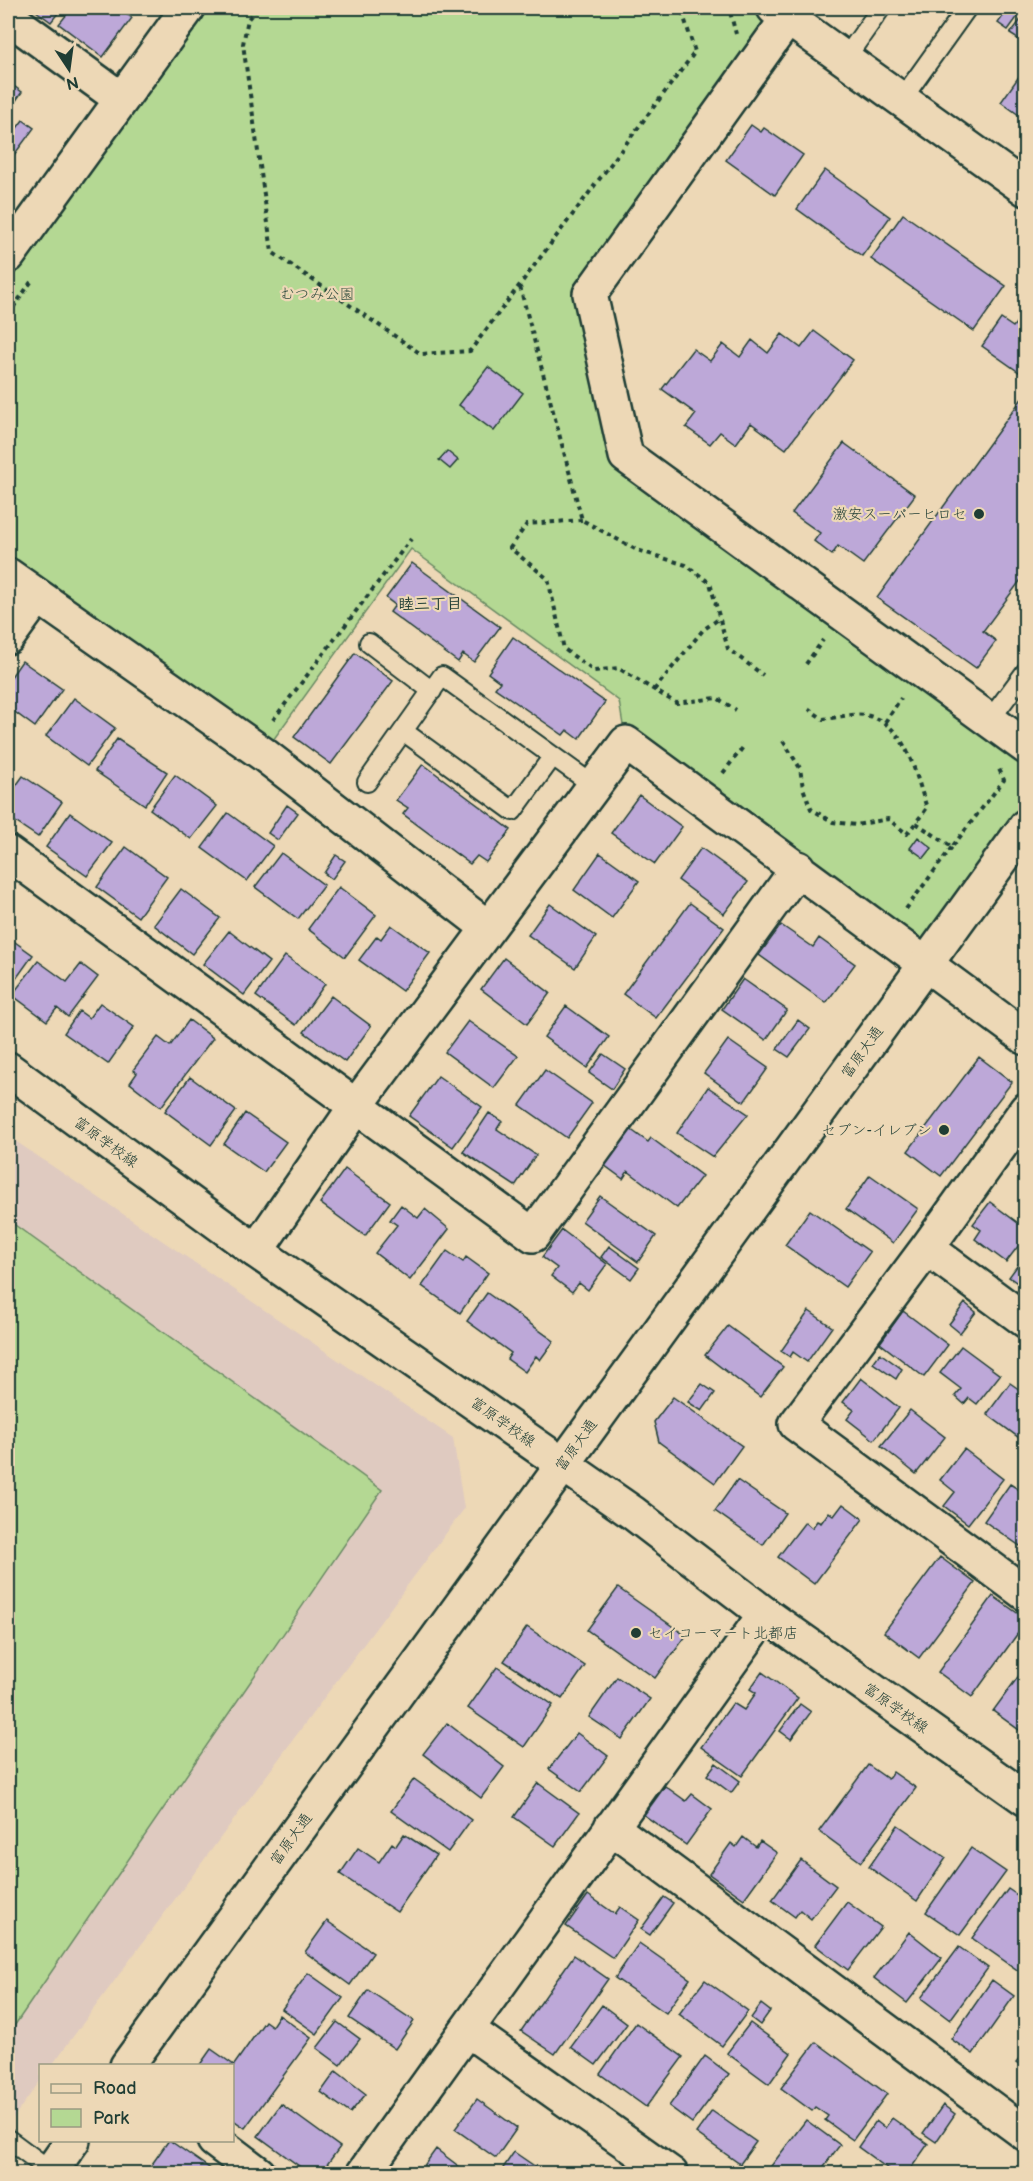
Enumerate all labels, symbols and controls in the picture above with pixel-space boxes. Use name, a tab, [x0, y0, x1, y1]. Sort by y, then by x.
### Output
north arrow	[39, 39, 99, 99]
text: N	[64, 72, 80, 93]
park label: むつみ公園	[279, 285, 355, 304]
place label: 激安スーパーヒロセ	[833, 505, 967, 524]
marker: 激安スーパーヒロセ	[972, 507, 986, 521]
district label: 睦三丁目	[398, 595, 462, 614]
street label: 富原大通	[837, 1022, 888, 1082]
street label: 富原学校線	[70, 1113, 142, 1172]
place label: セブン-イレブン	[822, 1121, 932, 1140]
marker: セブン-イレブン	[937, 1123, 951, 1137]
street label: 富原学校線	[467, 1393, 539, 1452]
street label: 富原大通	[551, 1415, 602, 1475]
place label: セイコーマート北都店	[648, 1624, 798, 1643]
marker: セイコーマート北都店	[629, 1626, 643, 1640]
street label: 富原学校線	[860, 1679, 932, 1738]
street label: 富原大通	[266, 1809, 317, 1869]
legend	[39, 2064, 234, 2142]
text: Road	[93, 2078, 137, 2099]
text: Park	[93, 2108, 129, 2129]

